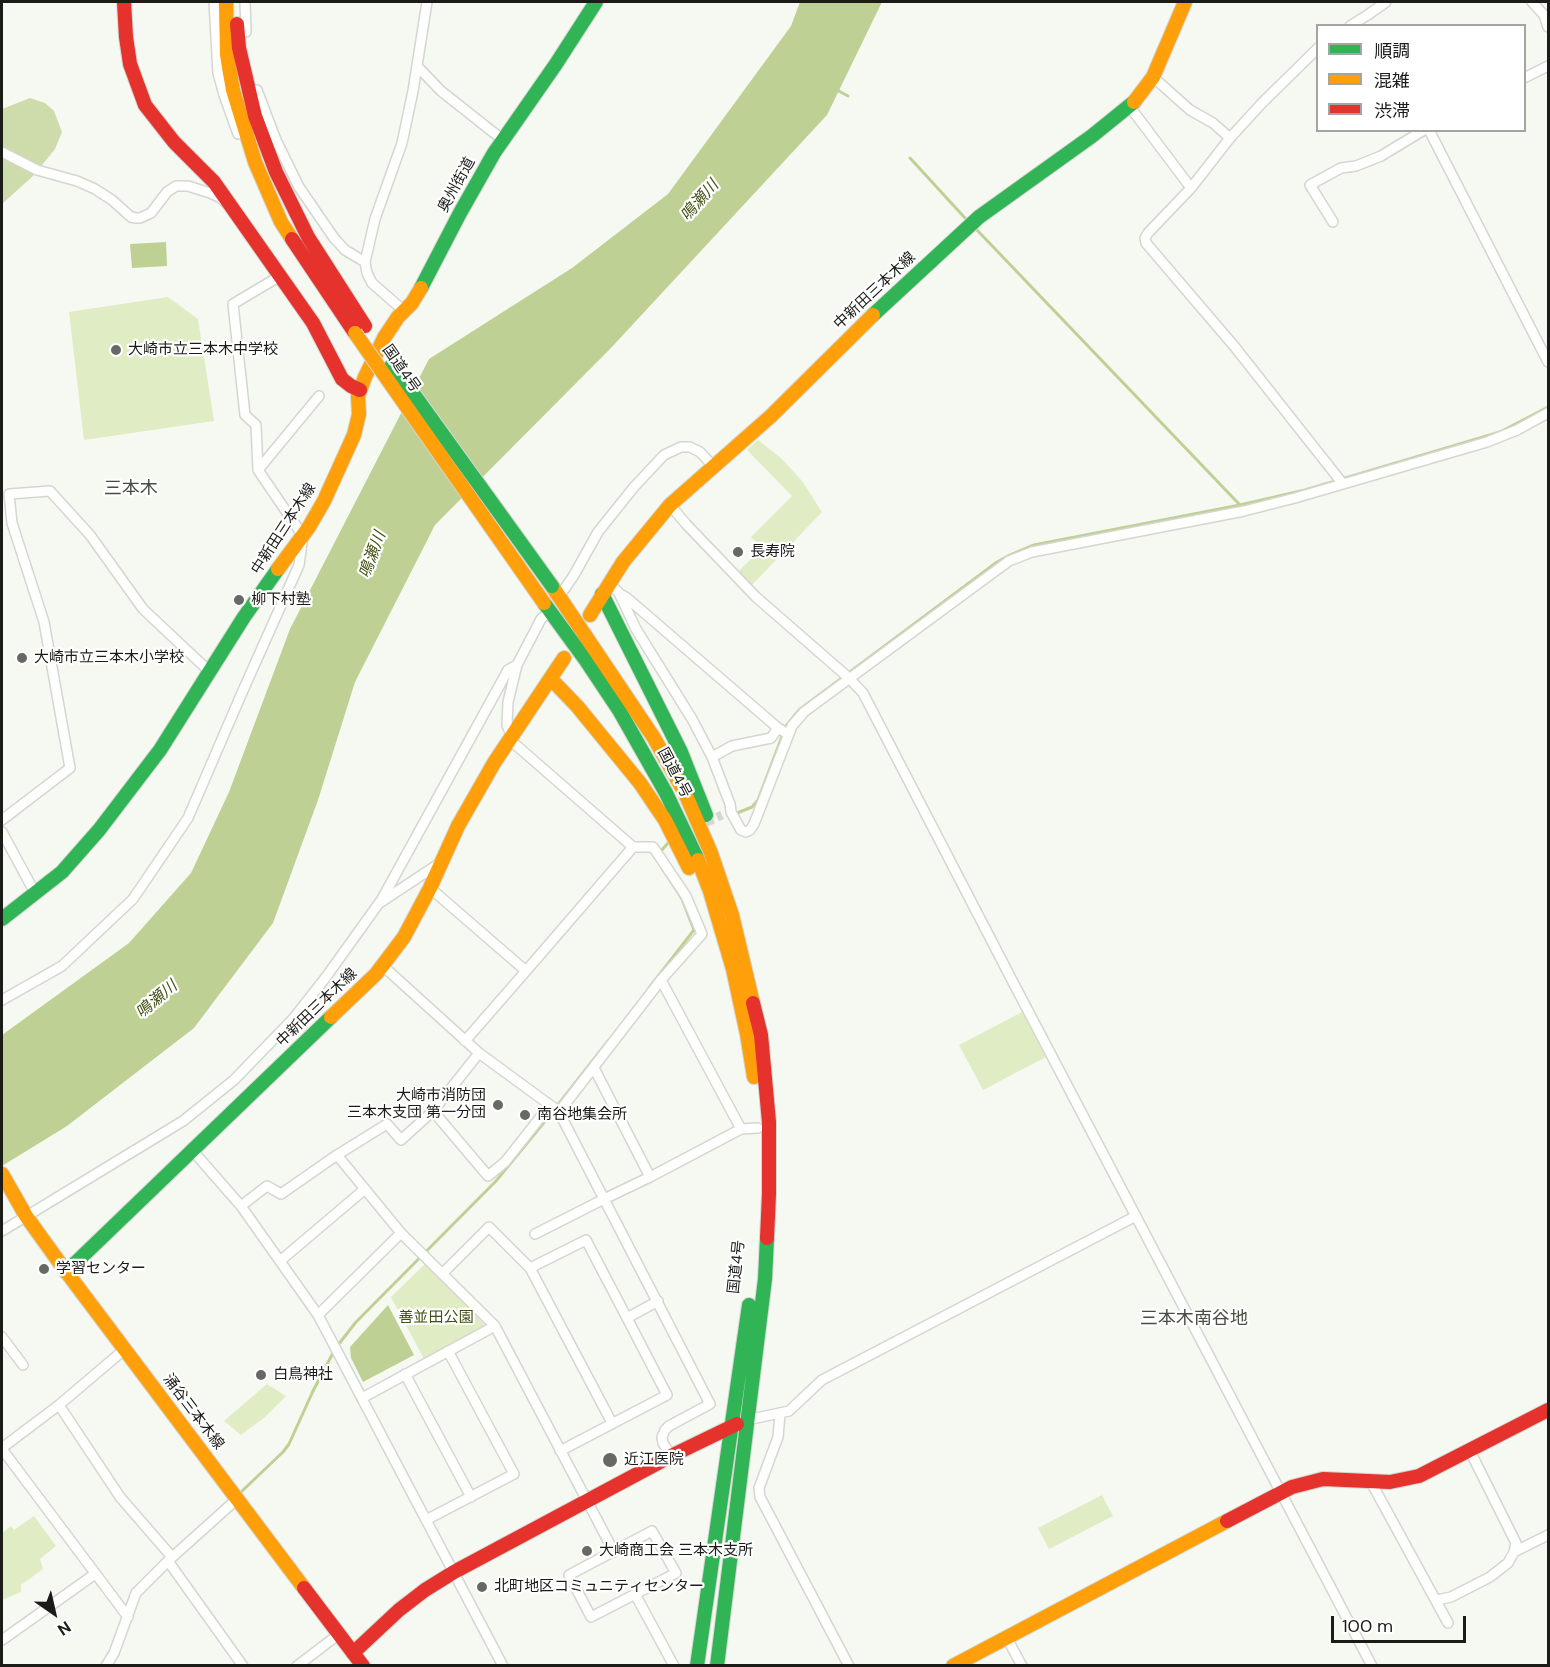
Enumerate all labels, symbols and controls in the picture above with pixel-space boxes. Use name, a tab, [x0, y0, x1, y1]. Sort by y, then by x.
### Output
legend	[1316, 24, 1526, 132]
text: 順調	[1374, 39, 1410, 63]
text: 混雑	[1374, 69, 1410, 93]
text: 渋滞	[1374, 99, 1410, 123]
street label: 奥州街道	[435, 154, 479, 216]
water label: 鳴瀬川	[677, 177, 723, 225]
street label: 中新田三本木線	[830, 249, 920, 333]
place label: 大崎市立三本木中学校	[128, 341, 278, 359]
street label: 国道4号	[378, 342, 424, 396]
marker: 大崎市立三本木中学校	[109, 343, 123, 357]
district label: 三本木	[104, 478, 158, 500]
street label: 中新田三本木線	[248, 480, 320, 578]
water label: 鳴瀬川	[356, 529, 390, 581]
place label: 長寿院	[750, 543, 795, 561]
marker: 長寿院	[731, 545, 745, 559]
place label: 柳下村塾	[251, 591, 311, 609]
marker: 柳下村塾	[232, 593, 246, 607]
place label: 大崎市立三本木小学校	[34, 649, 184, 667]
marker: 大崎市立三本木小学校	[15, 651, 29, 665]
street label: 国道4号	[653, 745, 695, 801]
street label: 中新田三本木線	[273, 965, 361, 1051]
water label: 鳴瀬川	[132, 977, 182, 1023]
place label: 大崎市消防団 三本木支団 第一分団	[347, 1087, 486, 1122]
marker: 大崎市消防団 三本木支団 第一分団	[491, 1098, 505, 1112]
place label: 南谷地集会所	[537, 1106, 627, 1124]
marker: 南谷地集会所	[518, 1108, 532, 1122]
street label: 国道4号	[725, 1239, 749, 1295]
place label: 学習センター	[56, 1260, 146, 1278]
marker: 学習センター	[37, 1262, 51, 1276]
district label: 三本木南谷地	[1140, 1308, 1248, 1330]
park label: 善並田公園	[399, 1309, 473, 1327]
place label: 白鳥神社	[273, 1366, 333, 1384]
marker: 白鳥神社	[254, 1368, 268, 1382]
street label: 涌谷三本木線	[159, 1371, 227, 1453]
marker: 近江医院	[601, 1451, 619, 1469]
place label: 近江医院	[624, 1451, 684, 1469]
place label: 大崎商工会 三本木支所	[599, 1542, 753, 1560]
marker: 大崎商工会 三本木支所	[580, 1544, 594, 1558]
place label: 北町地区コミュニティセンター	[494, 1578, 704, 1596]
marker: 北町地区コミュニティセンター	[475, 1580, 489, 1594]
north arrow	[24, 1583, 84, 1643]
scale bar	[1334, 1604, 1469, 1642]
text: 100 m	[1342, 1614, 1393, 1638]
text: N	[54, 1616, 75, 1640]

